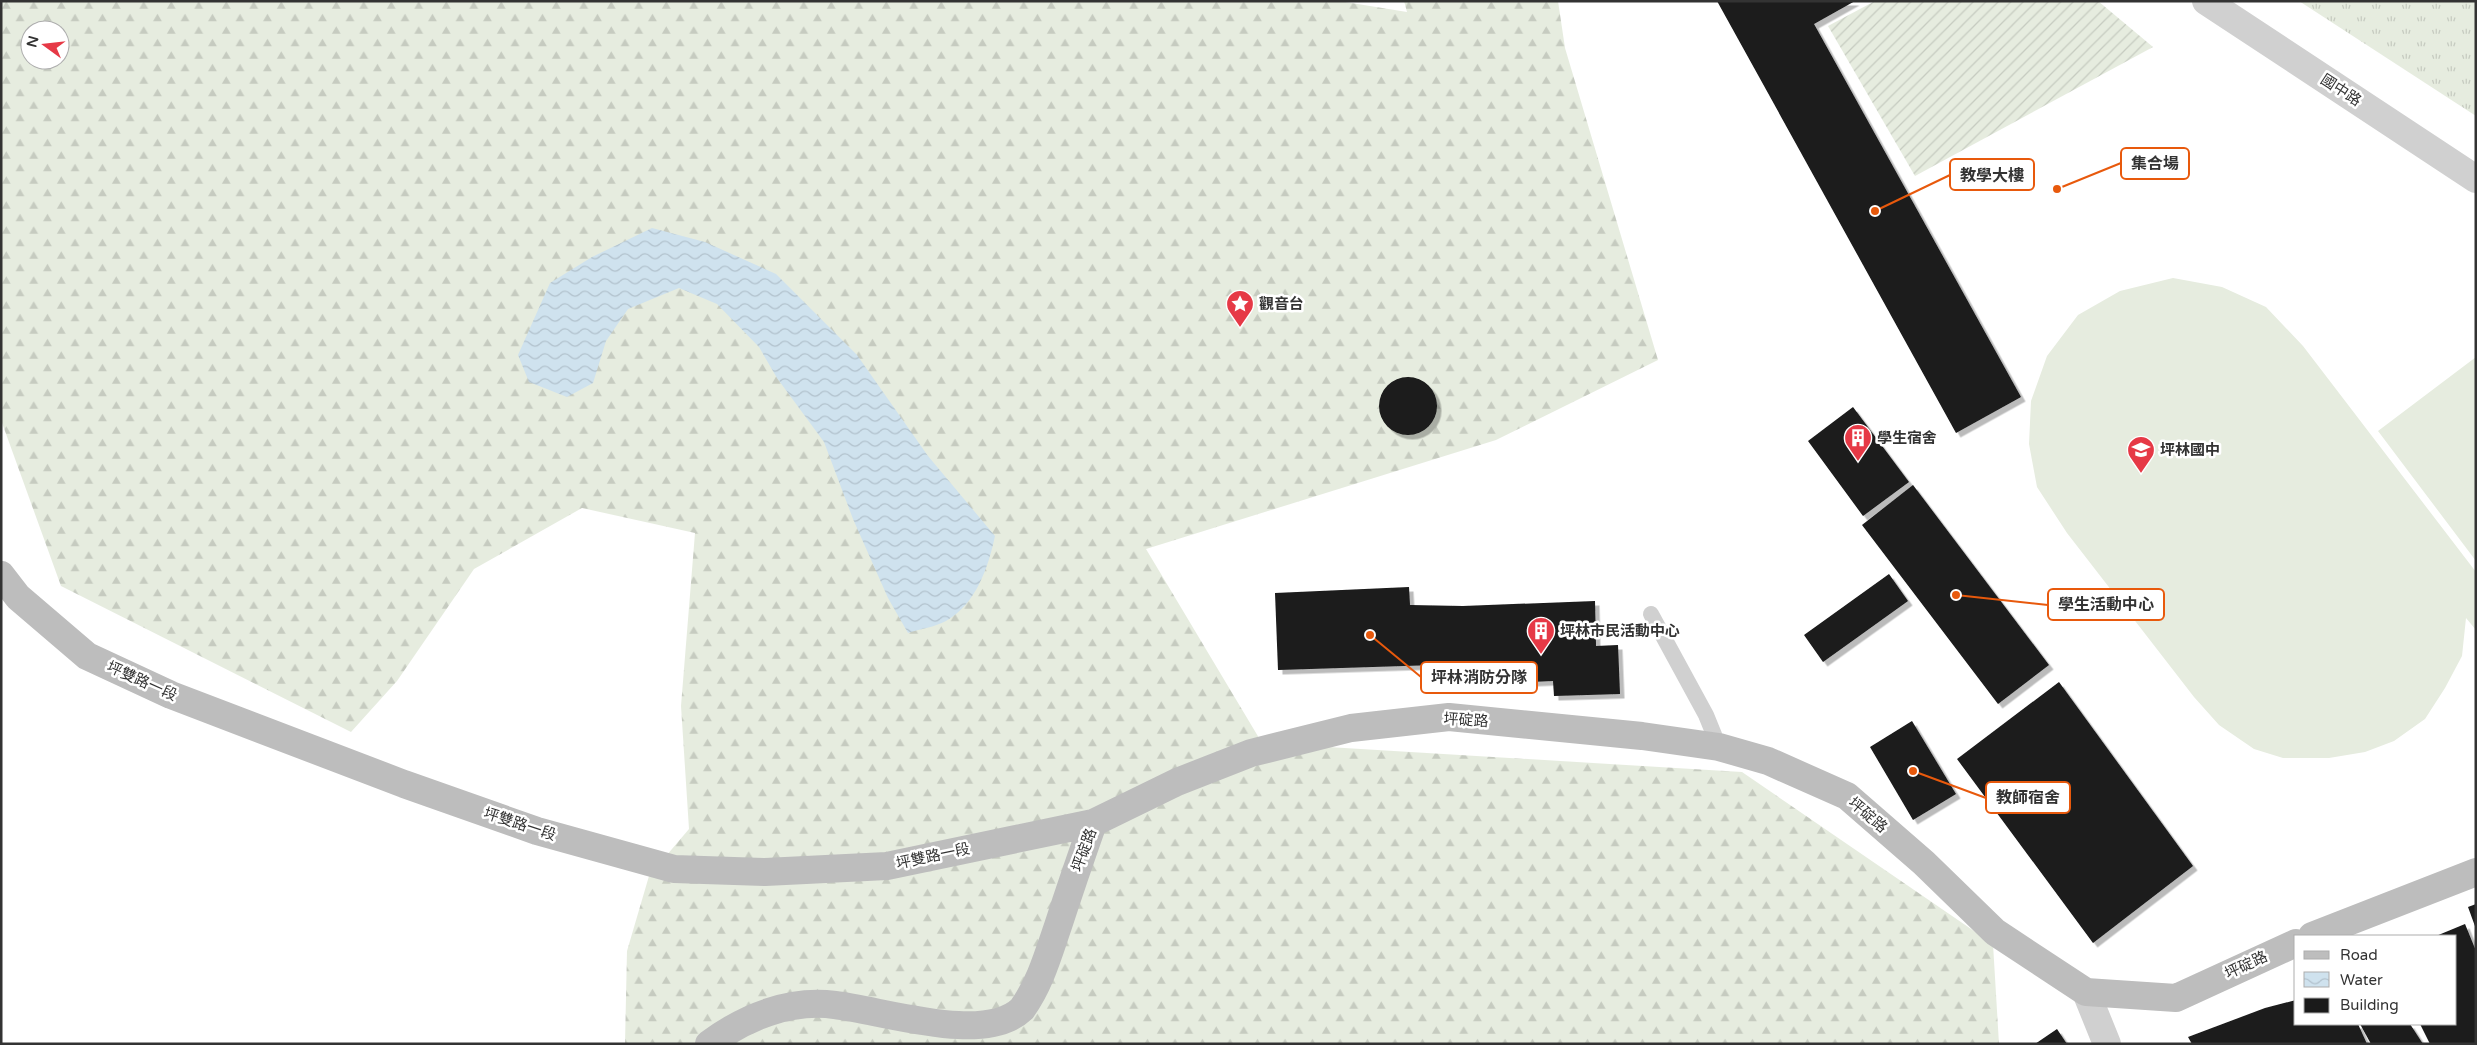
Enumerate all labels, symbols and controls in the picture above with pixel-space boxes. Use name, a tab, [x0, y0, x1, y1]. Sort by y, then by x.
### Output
north arrow	[20, 20, 70, 70]
text: N	[23, 34, 43, 49]
street label: 國中路	[2317, 70, 2365, 110]
callout: 集合場	[2121, 148, 2189, 179]
text: 集合場	[2131, 154, 2179, 174]
callout: 教學大樓	[1950, 159, 2034, 190]
text: 教學大樓	[1960, 166, 2024, 186]
place icon: 觀音台	[1225, 289, 1255, 328]
place label: 觀音台	[1259, 295, 1304, 313]
building icon: 學生宿舍	[1843, 423, 1873, 462]
place label: 學生宿舍	[1877, 429, 1937, 447]
school or university icon: 坪林國中	[2126, 435, 2156, 474]
place label: 坪林國中	[2160, 441, 2220, 459]
callout: 學生活動中心	[2048, 589, 2164, 620]
text: 學生活動中心	[2058, 595, 2154, 615]
building icon: 坪林市民活動中心	[1526, 616, 1556, 655]
place label: 坪林市民活動中心	[1560, 622, 1680, 640]
street label: 坪雙路一段	[104, 658, 180, 704]
callout: 坪林消防分隊	[1421, 662, 1537, 693]
text: 坪林消防分隊	[1431, 668, 1527, 688]
street label: 坪碇路	[1443, 710, 1489, 730]
callout: 教師宿舍	[1986, 782, 2070, 813]
text: 教師宿舍	[1996, 788, 2060, 808]
street label: 坪碇路	[1845, 794, 1891, 836]
street label: 坪雙路一段	[482, 804, 558, 844]
street label: 坪碇路	[1068, 826, 1100, 874]
street label: 坪雙路一段	[894, 839, 972, 873]
legend	[2294, 935, 2457, 1025]
text: Road	[2340, 946, 2378, 964]
street label: 坪碇路	[2222, 947, 2270, 983]
text: Water	[2340, 971, 2383, 989]
text: Building	[2340, 996, 2399, 1014]

